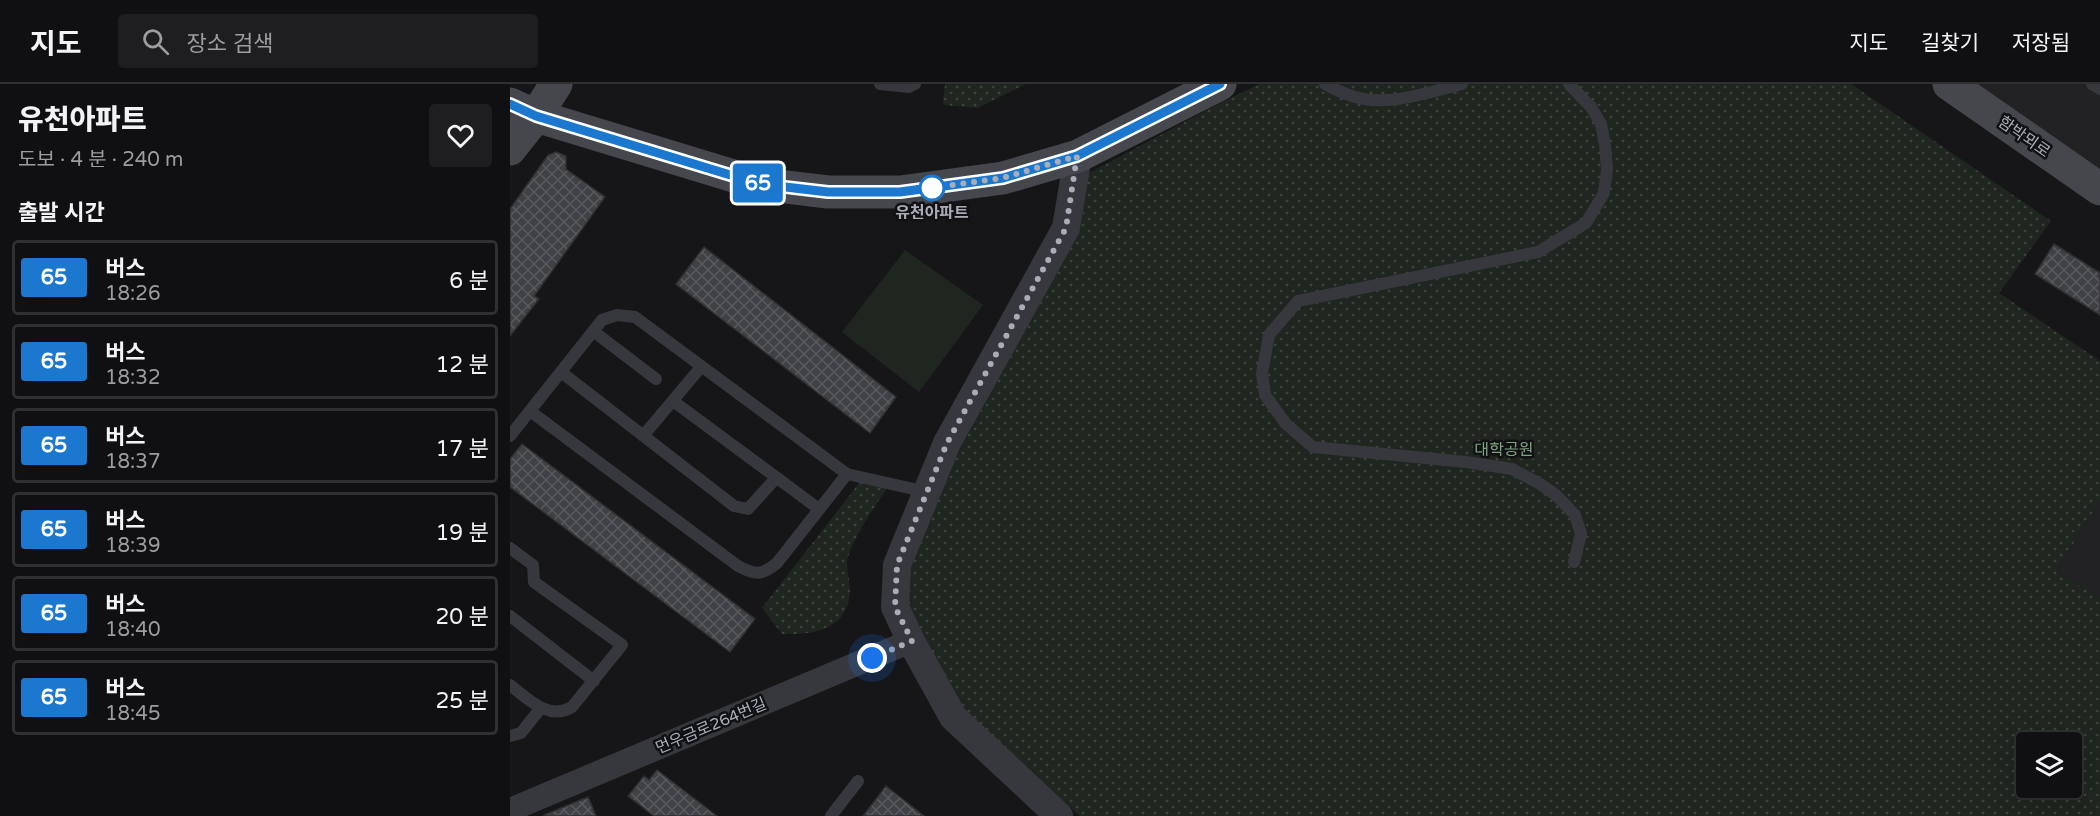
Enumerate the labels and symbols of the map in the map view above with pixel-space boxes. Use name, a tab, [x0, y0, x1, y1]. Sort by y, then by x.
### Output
street label: 함박뫼로	[1994, 112, 2054, 162]
line badge: 65	[731, 164, 785, 202]
marker: 유천아파트	[919, 175, 945, 201]
place label: 유천아파트	[895, 203, 969, 223]
park label: 대학공원	[1475, 440, 1533, 460]
your location	[857, 643, 887, 673]
street label: 먼우금로264번길	[653, 694, 769, 758]

